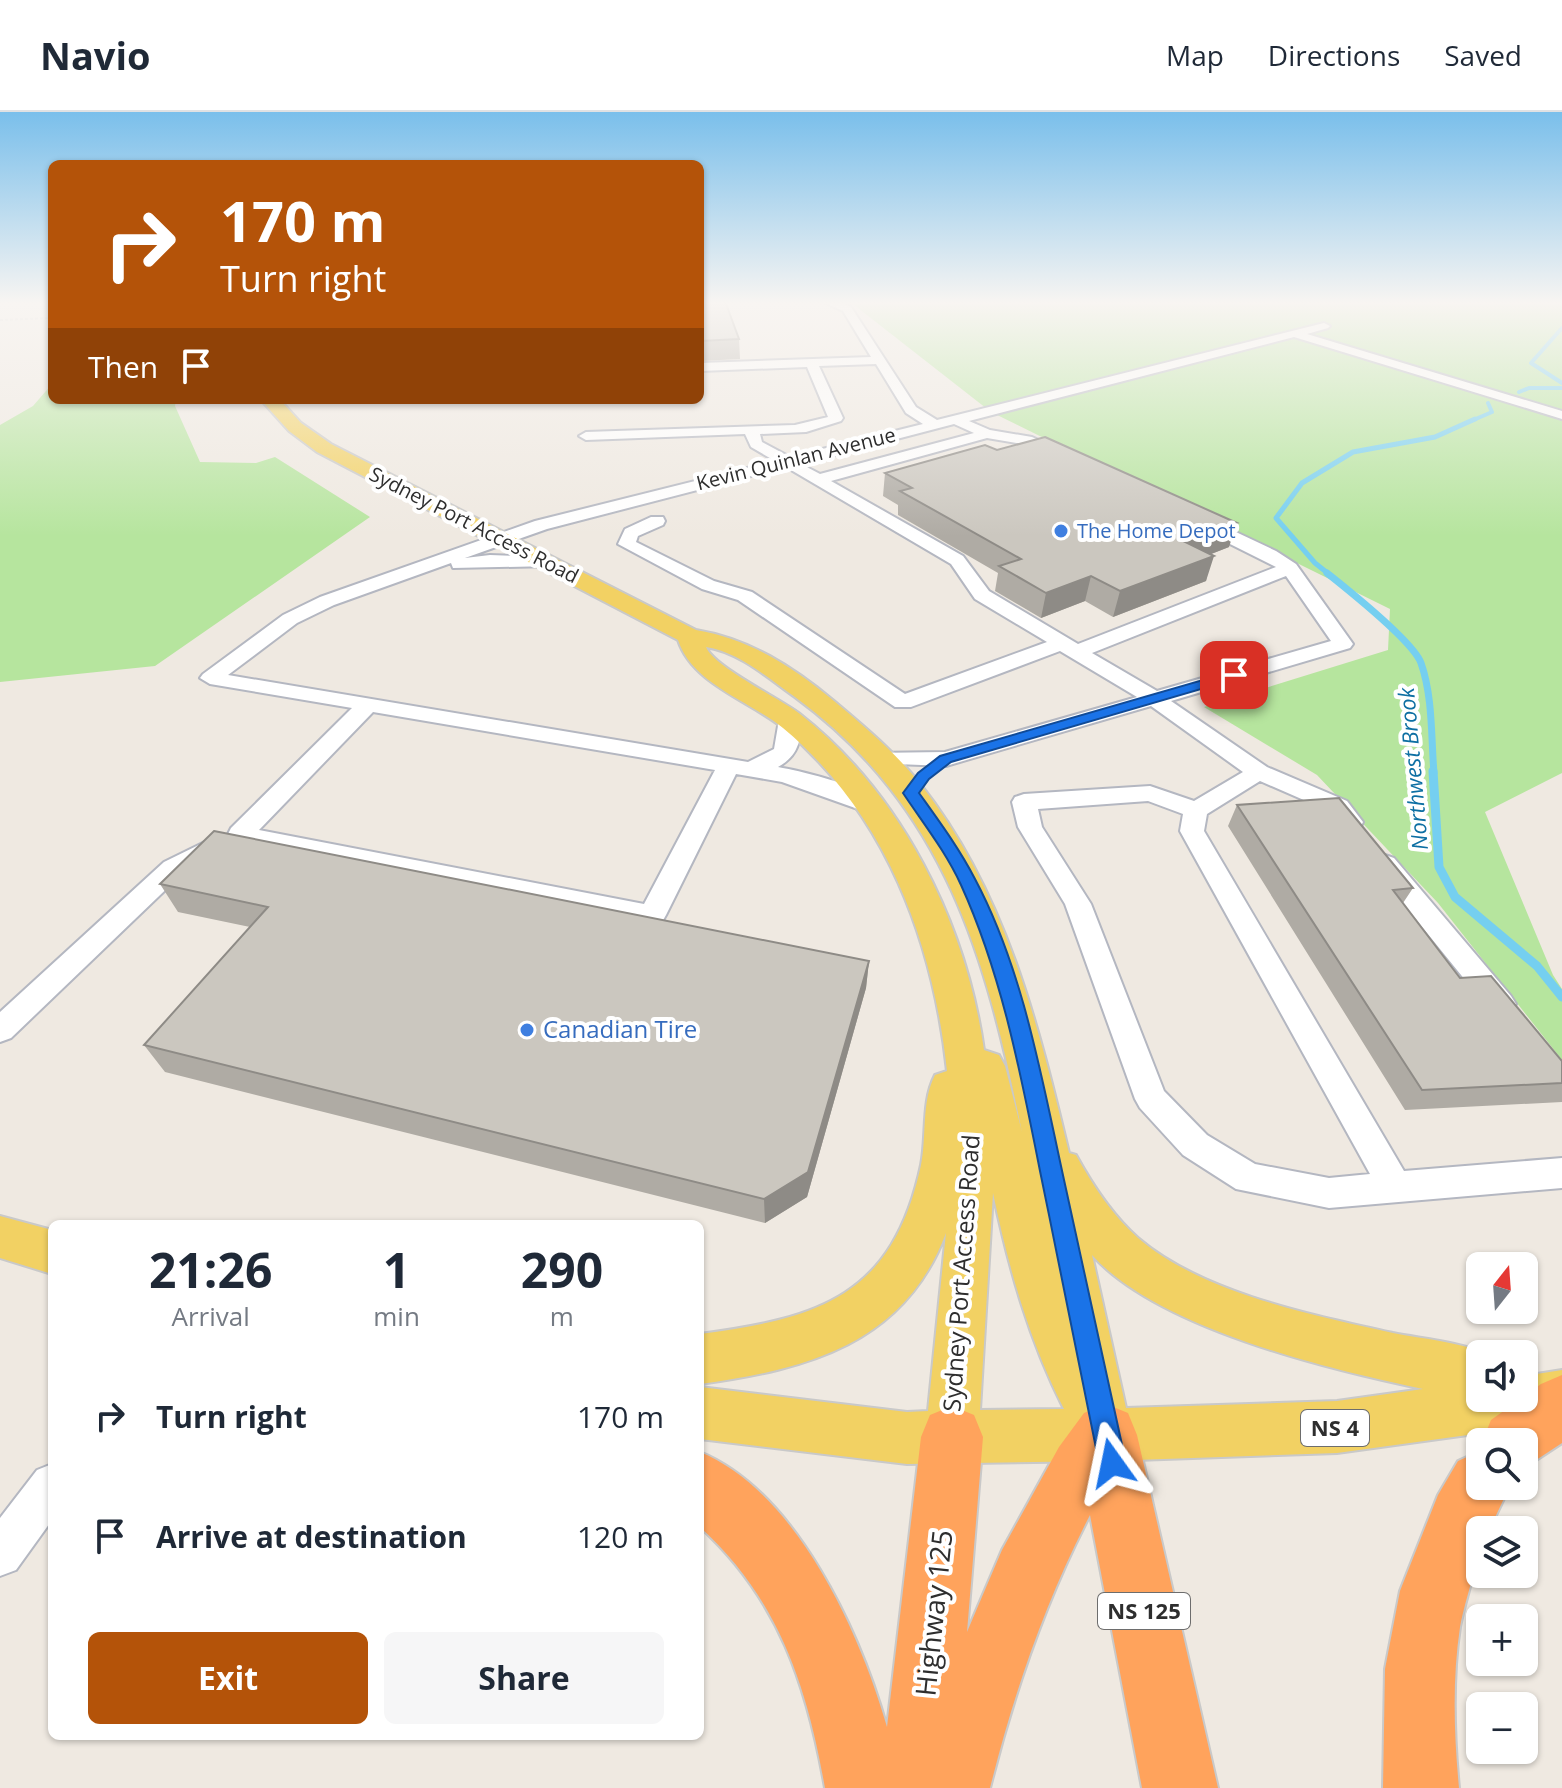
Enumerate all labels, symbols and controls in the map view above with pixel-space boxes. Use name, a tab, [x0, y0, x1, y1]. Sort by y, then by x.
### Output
text: Navio	[40, 29, 151, 81]
text: Map	[1166, 36, 1224, 74]
text: Directions	[1268, 36, 1400, 74]
text: Saved	[1444, 36, 1522, 74]
text: 170 m	[220, 182, 386, 258]
icon: right	[88, 192, 192, 296]
text: Turn right	[220, 254, 386, 303]
icon: arrive	[174, 344, 218, 388]
text: Then	[88, 346, 158, 387]
street label: Kevin Quinlan Avenue	[693, 421, 898, 496]
street label: Sydney Port Access Road	[365, 460, 583, 589]
place label: The Home Depot	[1077, 517, 1236, 544]
marker: The Home Depot	[1052, 522, 1070, 540]
pin	[1200, 641, 1268, 709]
icon: arrive	[1212, 653, 1256, 697]
water label: Northwest Brook	[1390, 685, 1434, 852]
place label: Canadian Tire	[543, 1012, 697, 1045]
marker: Canadian Tire	[518, 1021, 536, 1039]
street label: Sydney Port Access Road	[934, 1133, 987, 1413]
text: 21:26	[149, 1237, 272, 1302]
text: 1	[383, 1237, 410, 1302]
text: 290	[521, 1237, 603, 1302]
north arrow	[1466, 1252, 1538, 1324]
map controls	[1466, 1252, 1538, 1764]
text: Arrival	[171, 1298, 250, 1334]
text: min	[373, 1298, 420, 1334]
text: m	[550, 1298, 574, 1334]
button: sound	[1466, 1340, 1538, 1412]
icon: right	[88, 1394, 132, 1438]
text: Turn right	[156, 1396, 307, 1437]
text: 170 m	[577, 1396, 664, 1437]
road number: NS 4	[1301, 1410, 1369, 1446]
position arrow	[1070, 1421, 1154, 1505]
button: search	[1466, 1428, 1538, 1500]
icon: arrive	[88, 1514, 132, 1558]
text: Arrive at destination	[156, 1516, 467, 1557]
text: 120 m	[577, 1516, 664, 1557]
button: layers	[1466, 1516, 1538, 1588]
street label: Highway 125	[905, 1528, 961, 1698]
road number: NS 125	[1098, 1593, 1190, 1629]
button: +	[1466, 1604, 1538, 1676]
button: Exit	[88, 1632, 368, 1724]
button: Share	[384, 1632, 664, 1724]
button: −	[1466, 1692, 1538, 1764]

